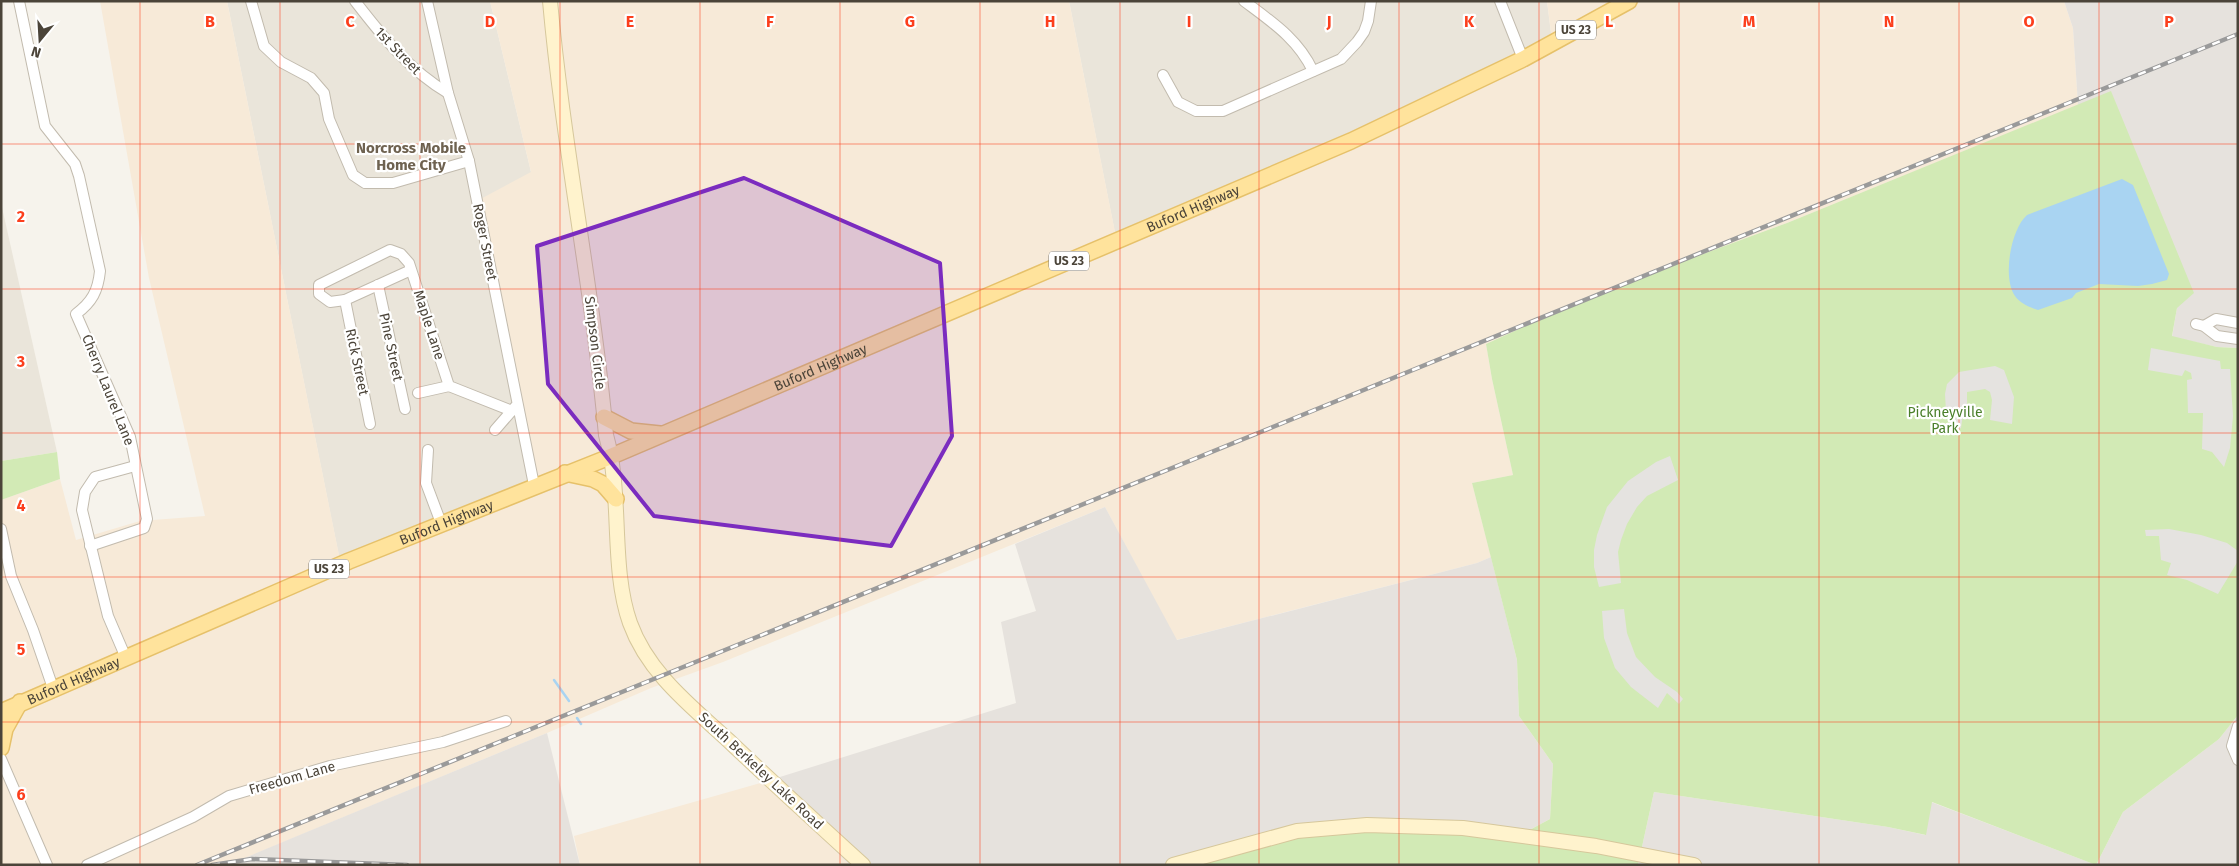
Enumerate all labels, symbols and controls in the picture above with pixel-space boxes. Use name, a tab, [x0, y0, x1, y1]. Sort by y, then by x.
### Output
text: B	[205, 12, 215, 31]
text: C	[345, 12, 355, 31]
text: D	[485, 12, 495, 31]
text: E	[626, 12, 634, 31]
text: F	[766, 12, 774, 31]
text: G	[905, 12, 915, 31]
text: H	[1045, 12, 1055, 31]
text: I	[1187, 12, 1191, 31]
text: J	[1325, 12, 1332, 31]
text: K	[1464, 12, 1475, 31]
text: L	[1605, 12, 1613, 31]
text: M	[1743, 12, 1756, 31]
text: N	[1884, 12, 1894, 31]
text: O	[2023, 12, 2035, 31]
text: P	[2164, 12, 2174, 31]
north arrow	[15, 15, 65, 65]
road number: US 23	[1556, 20, 1596, 40]
street label: 1st Street	[371, 24, 425, 79]
text: N	[29, 42, 43, 61]
district label: Norcross Mobile Home City	[356, 139, 466, 174]
street label: Buford Highway	[1144, 181, 1242, 236]
street label: Roger Street	[469, 202, 501, 283]
text: 2	[17, 207, 25, 226]
road number: US 23	[1049, 252, 1089, 270]
street label: Maple Lane	[410, 288, 448, 362]
street label: Simpson Circle	[581, 295, 609, 391]
street label: Pine Street	[375, 311, 407, 384]
street label: Rick Street	[342, 327, 373, 398]
street label: Cherry Laurel Lane	[78, 332, 138, 448]
street label: Buford Highway	[771, 340, 870, 395]
text: 3	[16, 352, 25, 371]
park label: Pickneyville Park	[1907, 404, 1983, 437]
text: 4	[16, 496, 26, 515]
street label: Buford Highway	[397, 496, 496, 549]
road number: US 23	[309, 560, 349, 578]
text: 5	[17, 640, 26, 659]
street label: Buford Highway	[24, 653, 123, 708]
street label: South Berkeley Lake Road	[695, 709, 827, 833]
street label: Freedom Lane	[247, 758, 337, 798]
text: 6	[16, 785, 26, 804]

